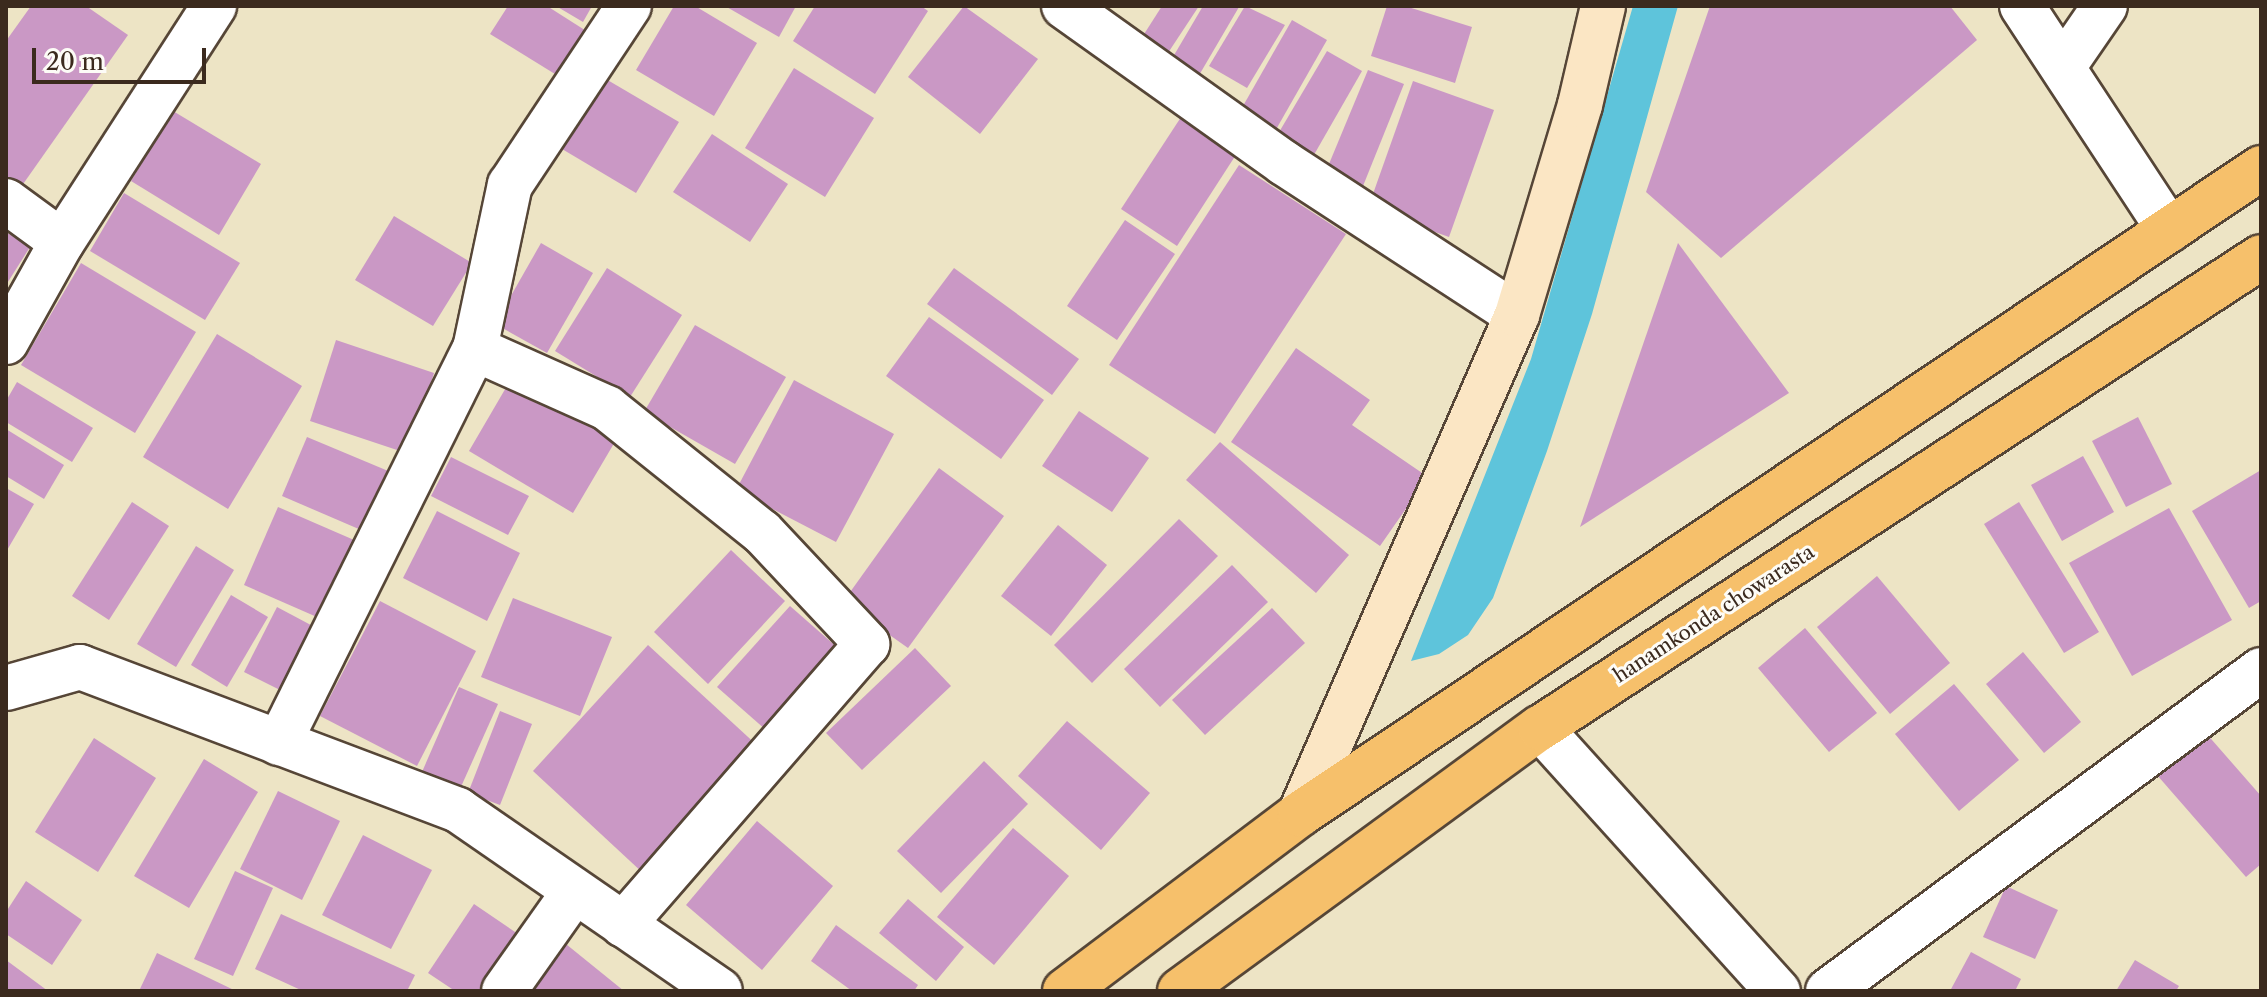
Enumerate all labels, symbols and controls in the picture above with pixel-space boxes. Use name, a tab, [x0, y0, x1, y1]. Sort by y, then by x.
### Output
scale bar	[36, 32, 210, 82]
text: 20 m	[46, 47, 104, 76]
street label: hanamkonda chowarasta	[1609, 540, 1819, 688]

